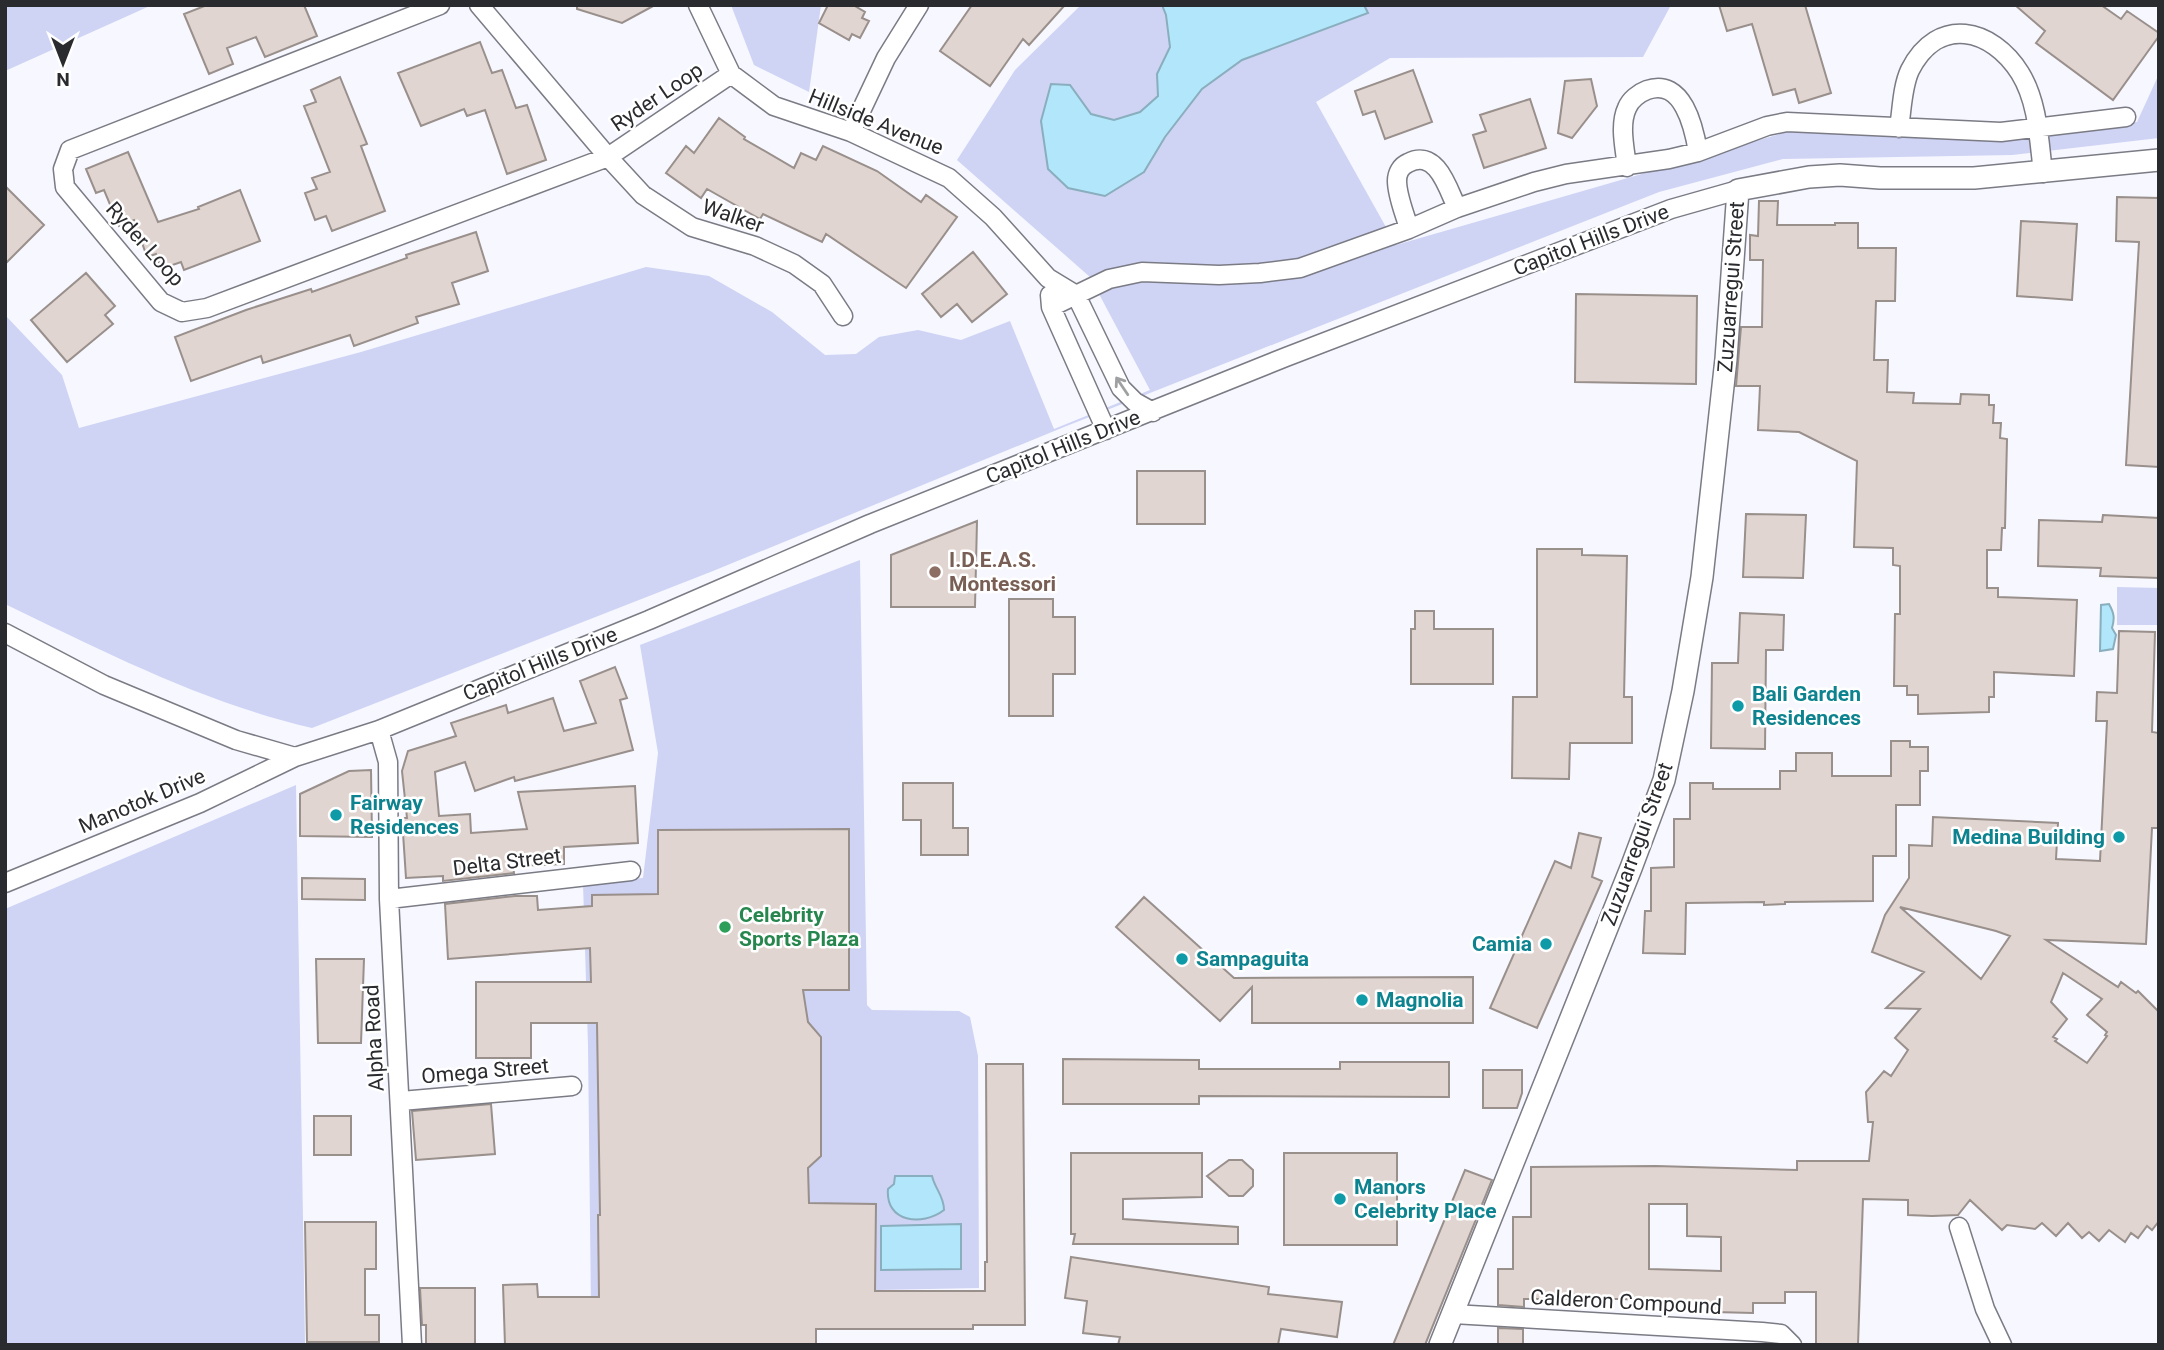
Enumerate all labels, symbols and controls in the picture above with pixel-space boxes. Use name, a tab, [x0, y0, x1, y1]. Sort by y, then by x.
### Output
north arrow	[28, 28, 98, 98]
street label: Ryder Loop	[607, 58, 707, 136]
text: N	[56, 68, 70, 91]
street label: Hillside Avenue	[805, 84, 947, 160]
street label: Walker	[699, 194, 767, 238]
street label: Ryder Loop	[101, 197, 189, 291]
street label: Capitol Hills Drive	[1510, 199, 1672, 281]
street label: Zuzuarregui Street	[1713, 200, 1749, 373]
one-way arrow	[1115, 377, 1130, 396]
street label: Capitol Hills Drive	[982, 405, 1144, 489]
place label: I.D.E.A.S. Montessori	[949, 548, 1056, 596]
marker: I.D.E.A.S. Montessori	[927, 564, 943, 580]
street label: Capitol Hills Drive	[459, 622, 621, 706]
place label: Bali Garden Residences	[1752, 682, 1861, 730]
marker: Bali Garden Residences	[1730, 698, 1746, 714]
street label: Zuzuarregui Street	[1596, 759, 1678, 929]
street label: Manotok Drive	[75, 764, 209, 838]
place label: Fairway Residences	[350, 791, 459, 839]
marker: Fairway Residences	[328, 807, 344, 823]
place label: Medina Building	[1952, 825, 2105, 849]
marker: Medina Building	[2111, 829, 2127, 845]
street label: Delta Street	[451, 843, 563, 881]
place label: Celebrity Sports Plaza	[739, 903, 859, 951]
marker: Celebrity Sports Plaza	[717, 919, 733, 935]
place label: Camia	[1472, 932, 1532, 956]
marker: Camia	[1538, 936, 1554, 952]
place label: Sampaguita	[1196, 947, 1309, 971]
marker: Sampaguita	[1174, 951, 1190, 967]
street label: Alpha Road	[359, 984, 389, 1092]
place label: Magnolia	[1376, 988, 1464, 1012]
marker: Magnolia	[1354, 992, 1370, 1008]
street label: Omega Street	[420, 1053, 550, 1089]
place label: Manors Celebrity Place	[1354, 1175, 1497, 1223]
marker: Manors Celebrity Place	[1332, 1191, 1348, 1207]
street label: Calderon Compound	[1530, 1285, 1722, 1319]

